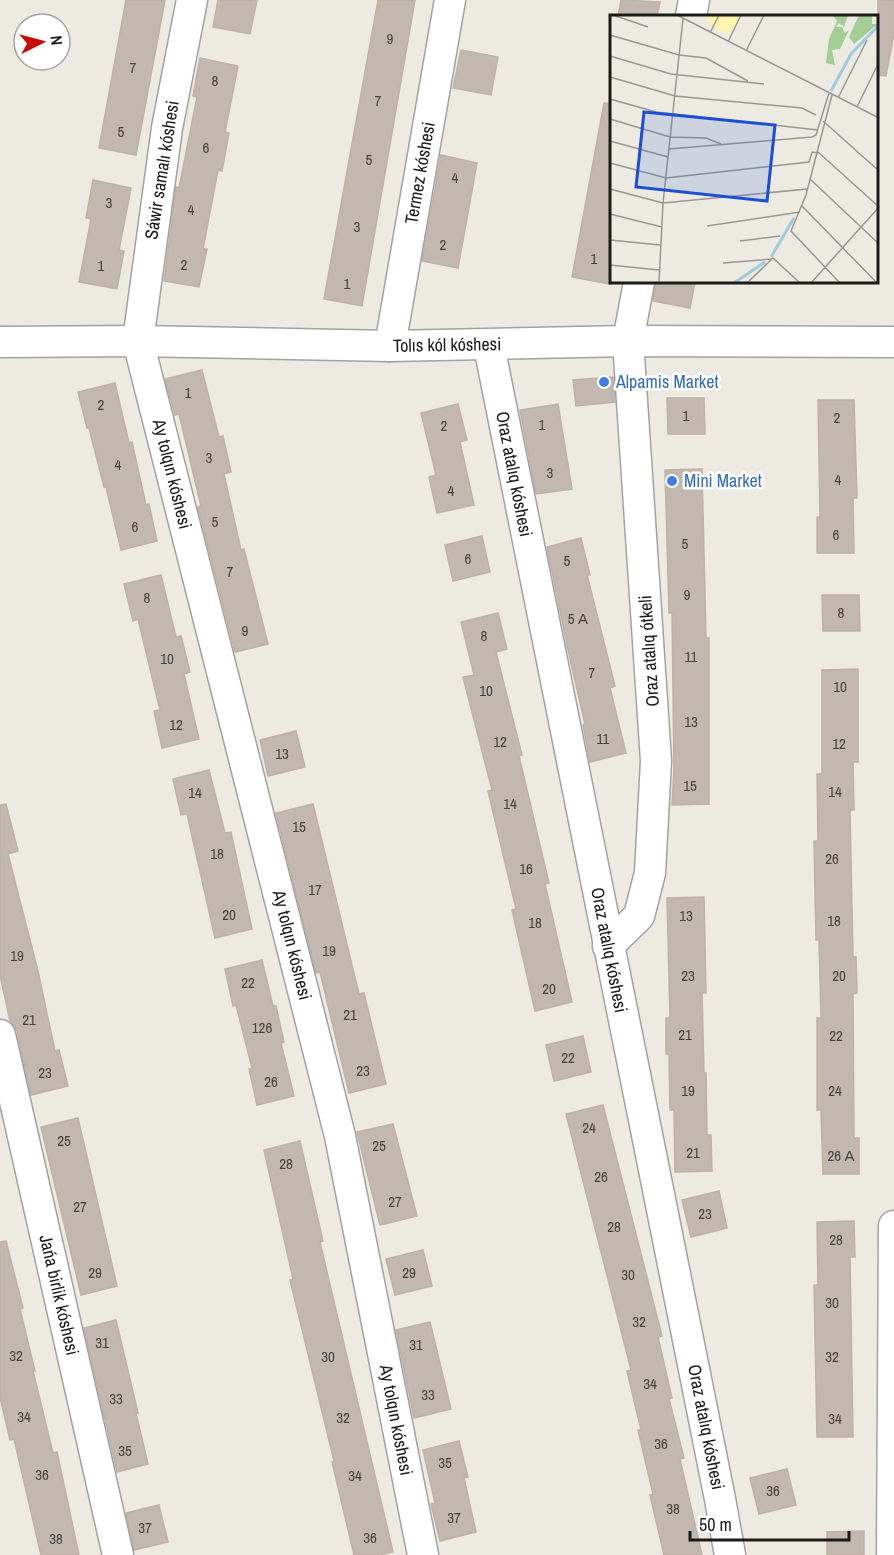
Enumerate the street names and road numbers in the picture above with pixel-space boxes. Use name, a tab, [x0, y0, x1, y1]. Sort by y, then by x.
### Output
street label: Sáwir samalı kóshesi	[138, 99, 185, 241]
street label: Termez kóshesi	[398, 120, 441, 226]
street label: Tolıs kól kóshesi	[393, 331, 501, 358]
street label: Oraz atalıq kóshesi	[490, 409, 539, 539]
street label: Ay tolqın kóshesi	[147, 415, 198, 531]
street label: Oraz atalıq ótkeli	[632, 595, 665, 708]
street label: Oraz atalıq kóshesi	[585, 885, 634, 1015]
street label: Ay tolqın kóshesi	[267, 886, 318, 1002]
street label: Jańa birlik kóshesi	[33, 1232, 86, 1358]
street label: Ay tolqın kóshesi	[373, 1361, 419, 1477]
street label: Oraz atalıq kóshesi	[682, 1362, 731, 1492]

